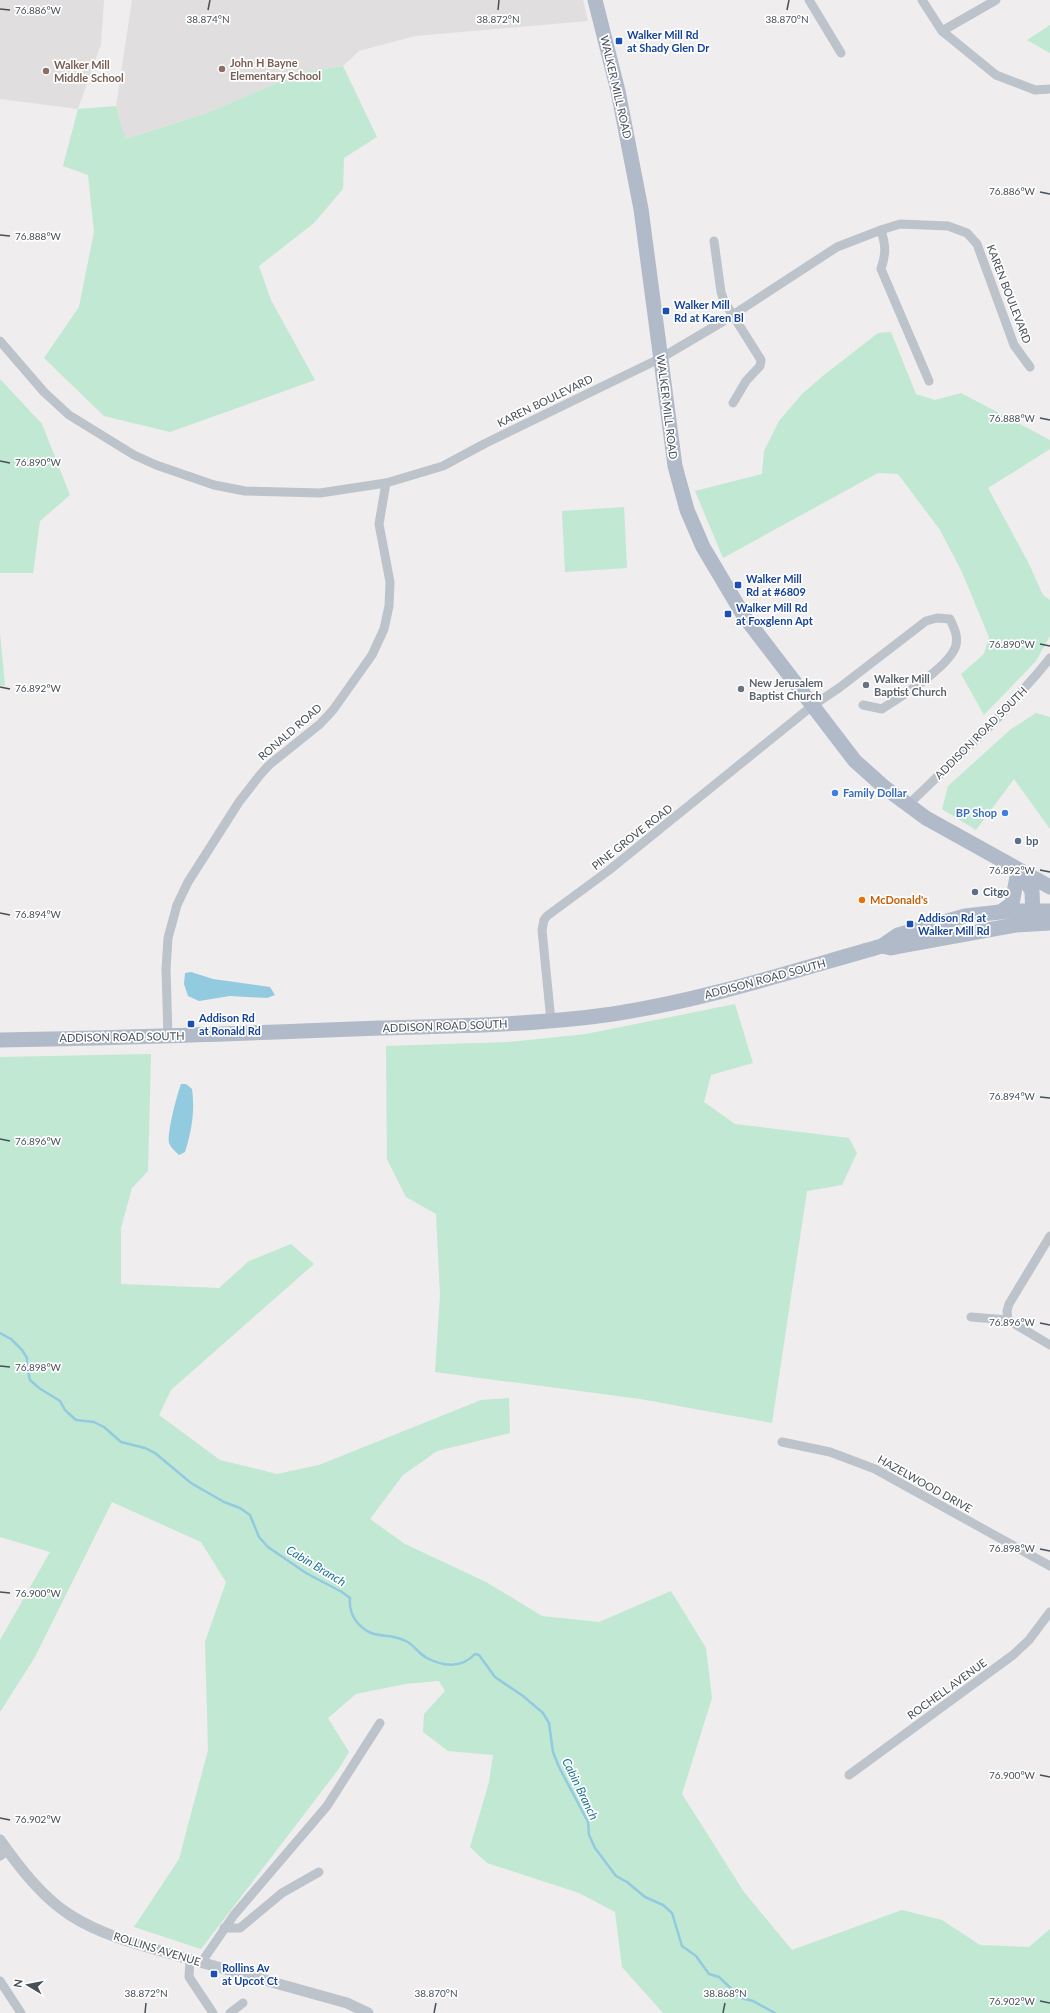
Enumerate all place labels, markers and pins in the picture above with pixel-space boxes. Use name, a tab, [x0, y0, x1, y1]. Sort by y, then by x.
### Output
place label: Walker Mill Rd at Shady Glen Dr	[627, 28, 710, 54]
marker: Walker Mill Rd at Shady Glen Dr	[614, 36, 624, 46]
place label: John H Bayne Elementary School	[230, 56, 321, 82]
place label: Walker Mill Middle School	[54, 58, 124, 84]
marker: John H Bayne Elementary School	[217, 64, 227, 74]
marker: Walker Mill Middle School	[41, 66, 51, 76]
place label: Walker Mill Rd at Karen Bl	[674, 298, 744, 324]
marker: Walker Mill Rd at Karen Bl	[661, 306, 671, 316]
place label: Walker Mill Rd at #6809	[746, 572, 806, 598]
marker: Walker Mill Rd at #6809	[733, 580, 743, 590]
place label: Walker Mill Rd at Foxglenn Apt	[736, 601, 814, 627]
marker: Walker Mill Rd at Foxglenn Apt	[723, 609, 733, 619]
place label: Walker Mill Baptist Church	[874, 672, 947, 698]
place label: New Jerusalem Baptist Church	[749, 676, 823, 702]
marker: Walker Mill Baptist Church	[861, 680, 871, 690]
marker: New Jerusalem Baptist Church	[736, 684, 746, 694]
place label: Family Dollar	[843, 786, 908, 799]
marker: Family Dollar	[830, 788, 840, 798]
place label: BP Shop	[956, 806, 997, 819]
marker: BP Shop	[1000, 808, 1010, 818]
place label: bp	[1026, 834, 1039, 847]
marker: bp	[1013, 836, 1023, 846]
place label: Citgo	[983, 885, 1009, 898]
marker: Citgo	[970, 887, 980, 897]
place label: McDonald's	[870, 893, 928, 906]
marker: McDonald's	[857, 895, 867, 905]
place label: Addison Rd at Walker Mill Rd	[917, 911, 990, 937]
marker: Addison Rd at Walker Mill Rd	[905, 919, 915, 929]
place label: Addison Rd at Ronald Rd	[198, 1011, 261, 1037]
marker: Addison Rd at Ronald Rd	[186, 1019, 196, 1029]
place label: Rollins Av at Upcot Ct	[222, 1961, 279, 1987]
marker: Rollins Av at Upcot Ct	[209, 1969, 219, 1979]

